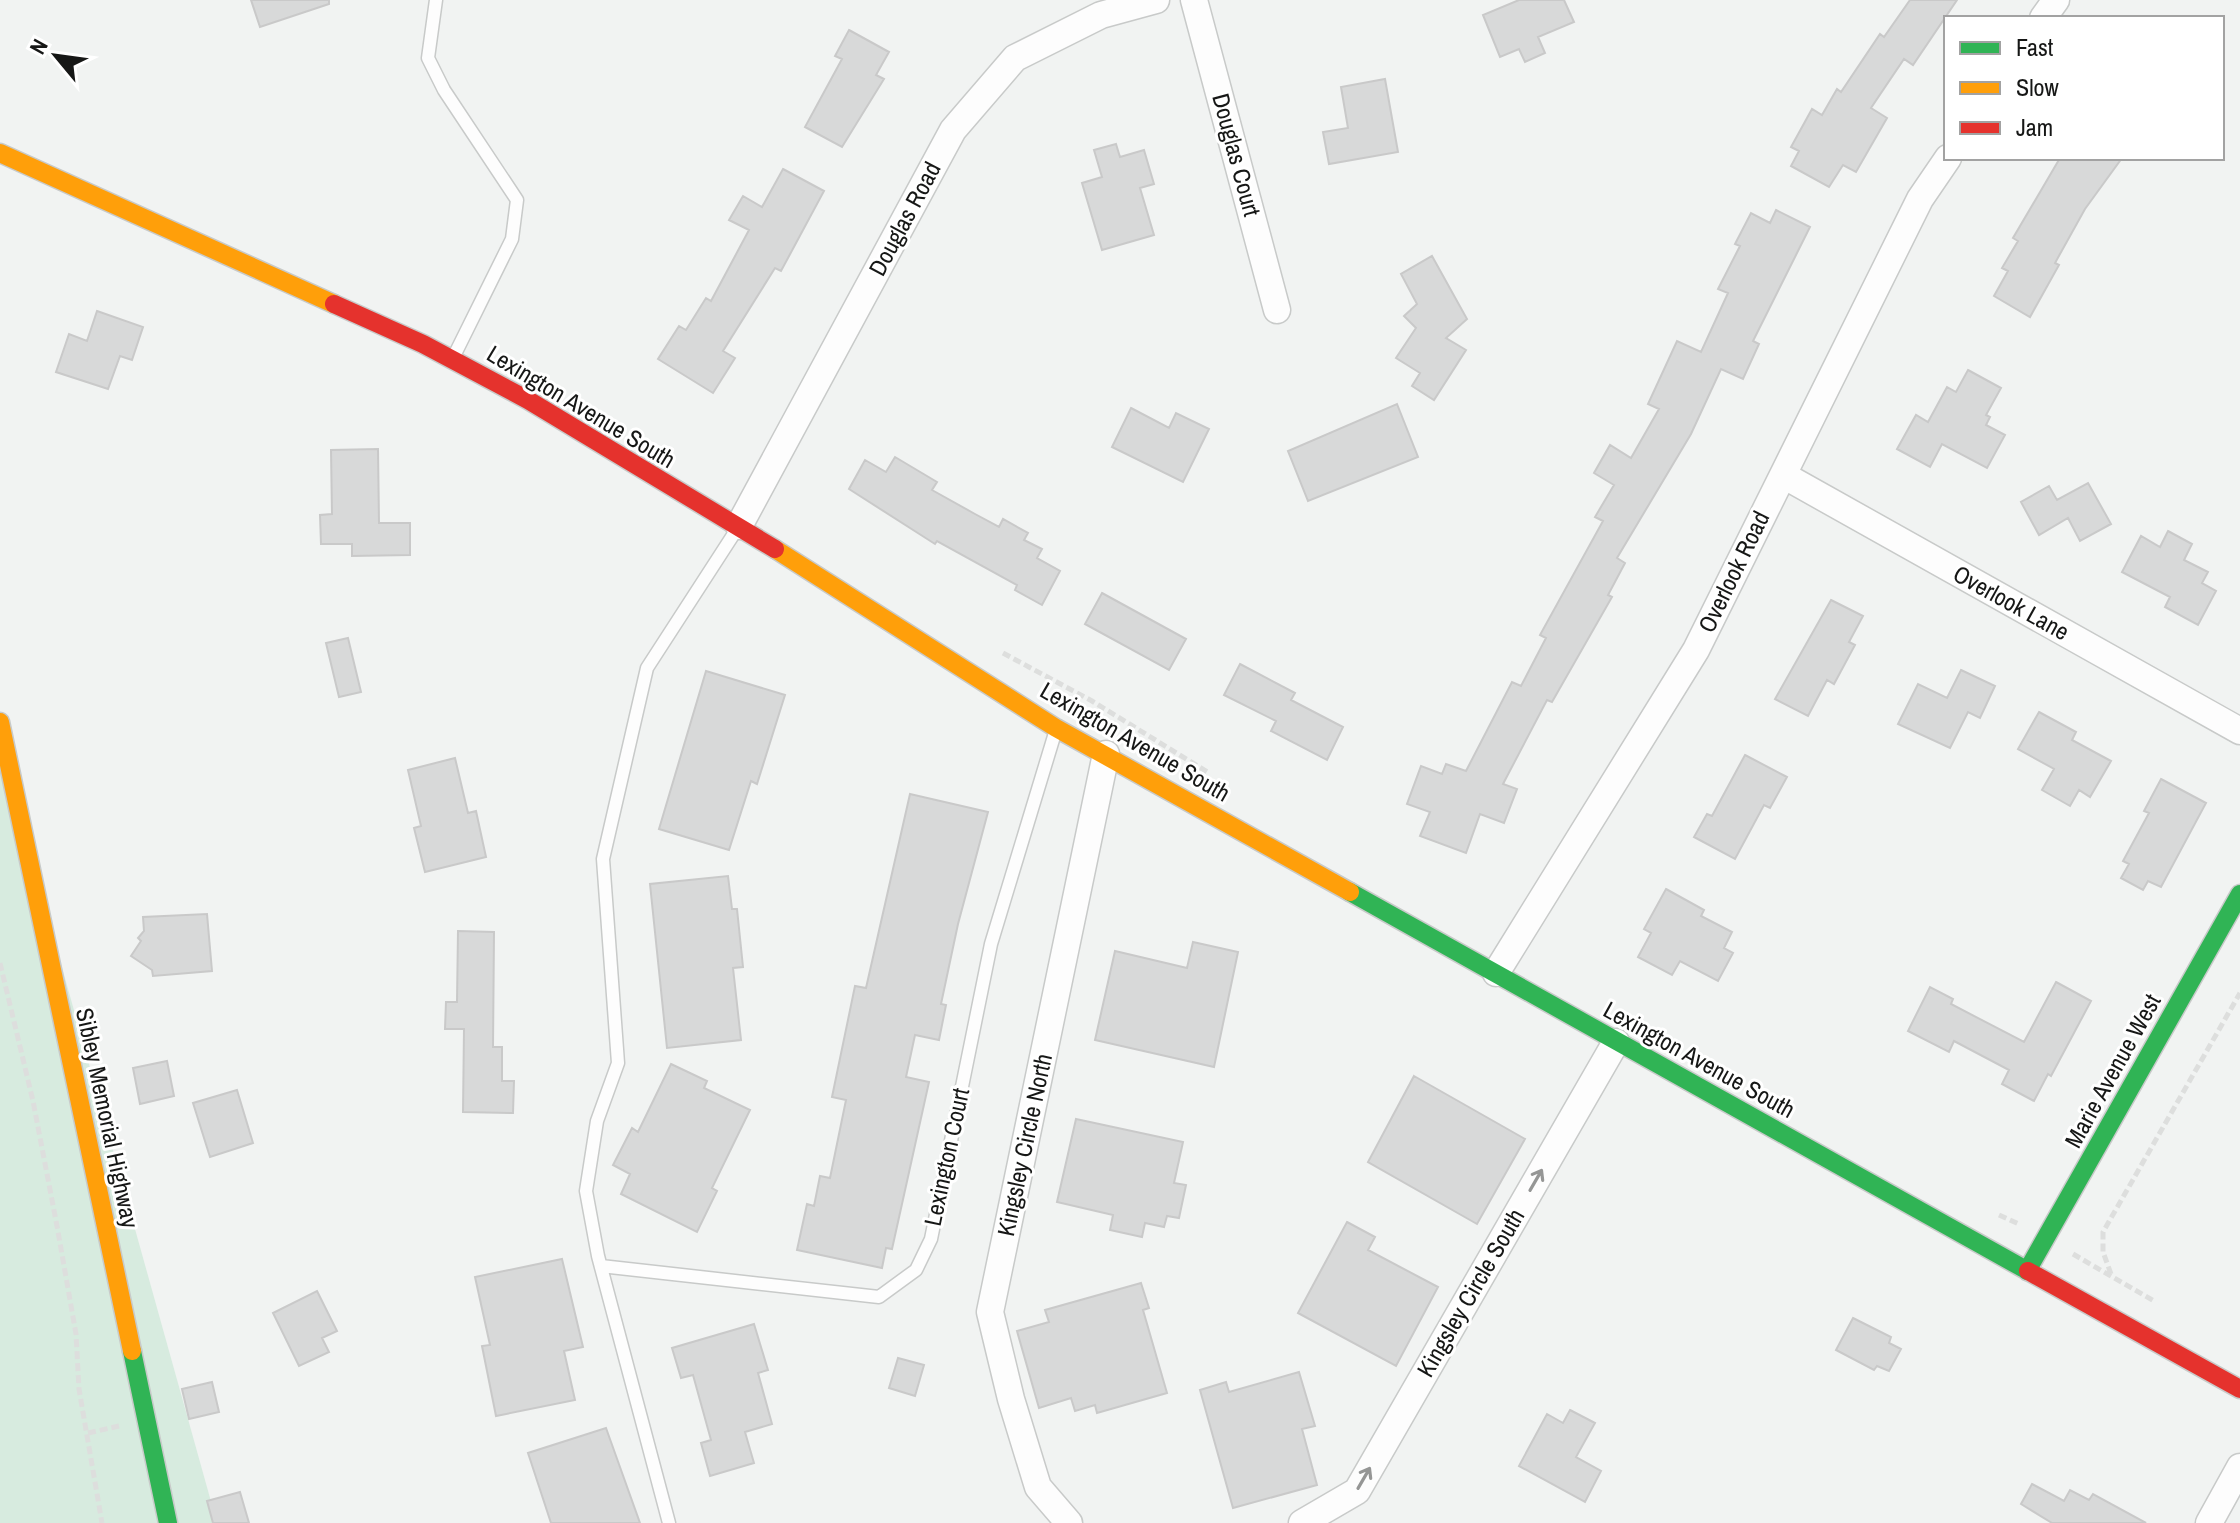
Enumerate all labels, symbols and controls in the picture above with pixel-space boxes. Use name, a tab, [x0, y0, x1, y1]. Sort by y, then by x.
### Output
north arrow	[16, 16, 96, 96]
legend	[1944, 16, 2224, 160]
text: Fast	[2016, 31, 2054, 63]
text: N	[22, 33, 55, 59]
text: Slow	[2016, 71, 2059, 103]
street label: Douglas Court	[1205, 90, 1269, 220]
text: Jam	[2016, 111, 2053, 143]
street label: Douglas Road	[861, 156, 948, 281]
street label: Lexington Avenue South	[481, 337, 682, 475]
street label: Overlook Road	[1690, 506, 1776, 638]
street label: Overlook Lane	[1948, 557, 2075, 647]
street label: Lexington Avenue South	[1035, 674, 1236, 809]
street label: Marie Avenue West	[2057, 987, 2168, 1153]
street label: Lexington Avenue South	[1598, 993, 1801, 1125]
street label: Sibley Memorial Highway	[69, 1005, 147, 1231]
street label: Kingsley Circle North	[989, 1051, 1059, 1239]
street label: Lexington Court	[916, 1084, 976, 1229]
one-way arrow	[1528, 1169, 1544, 1192]
street label: Kingsley Circle South	[1409, 1203, 1531, 1382]
one-way arrow	[1356, 1467, 1372, 1490]

